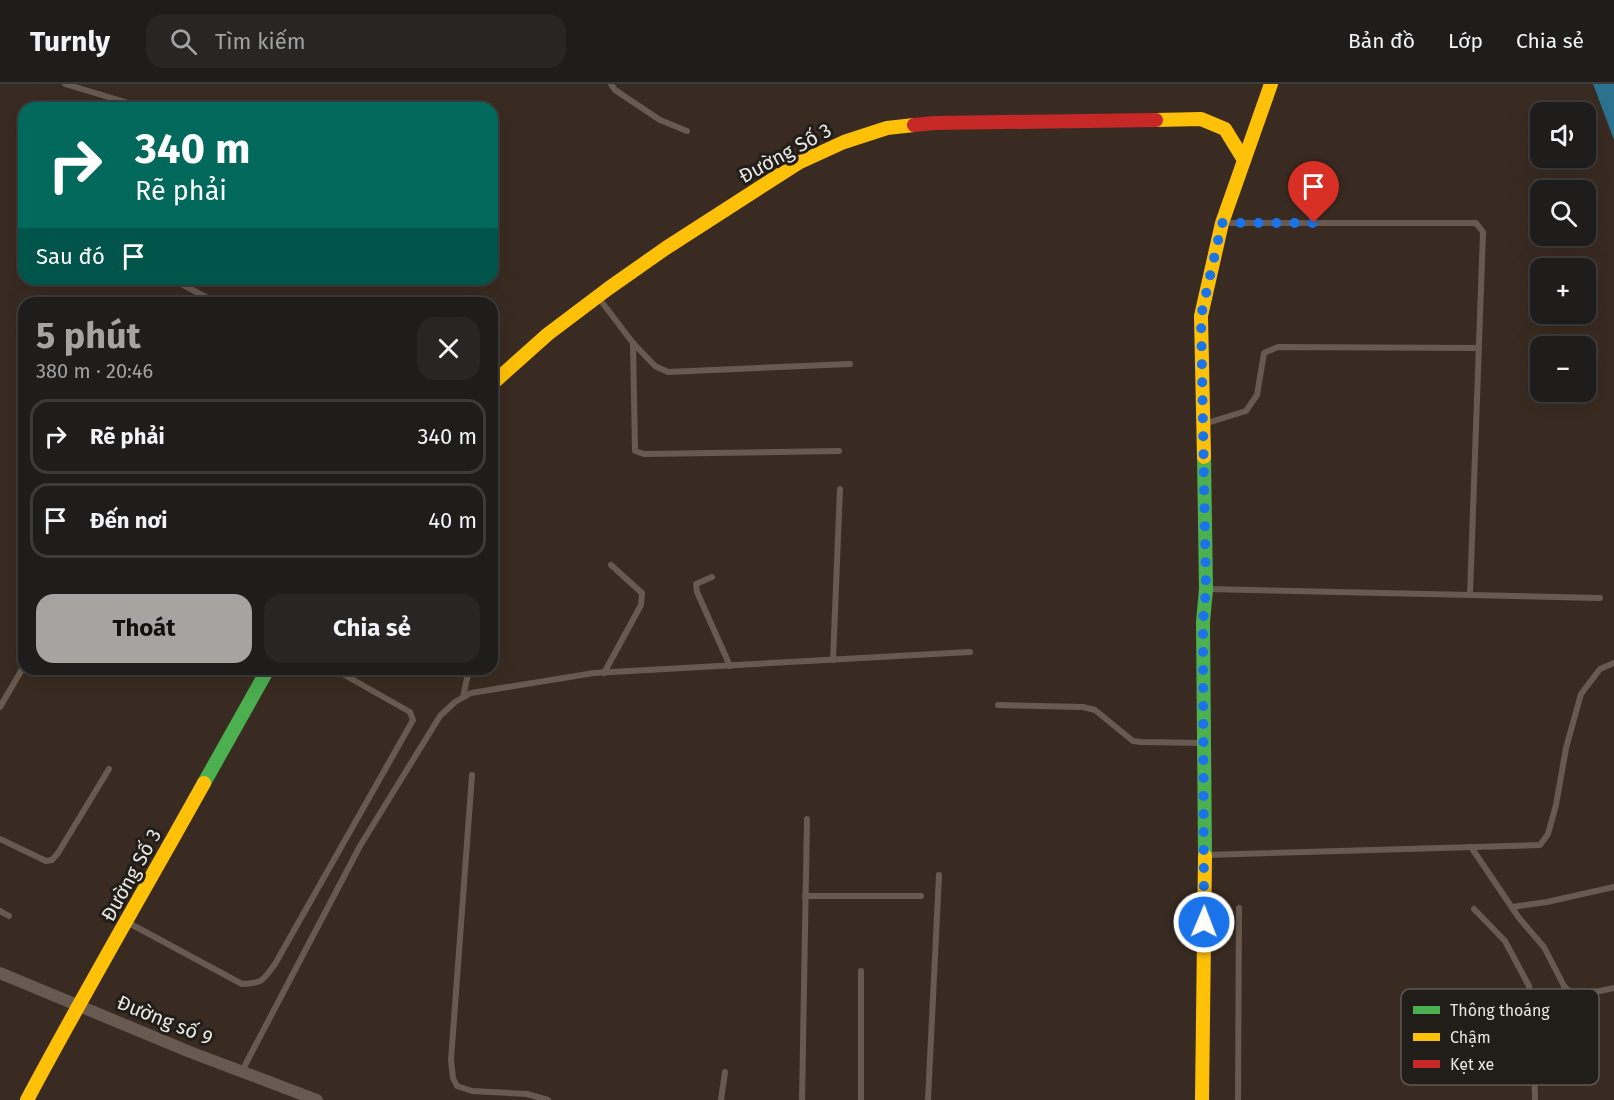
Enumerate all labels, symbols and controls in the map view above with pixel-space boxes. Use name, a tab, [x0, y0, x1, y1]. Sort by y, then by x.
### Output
search box	[146, 14, 566, 68]
text: Turnly	[30, 25, 110, 58]
icon: search	[167, 25, 200, 58]
text: Tìm kiếm	[215, 28, 306, 55]
text: Bản đồ	[1348, 28, 1415, 54]
text: Lớp	[1448, 28, 1483, 54]
text: Chia sẻ	[1516, 28, 1584, 54]
map controls	[1530, 102, 1596, 402]
button: sound	[1530, 102, 1596, 168]
street label: Đường Số 3	[735, 118, 835, 188]
text: 340 m	[135, 124, 251, 174]
icon: right	[36, 126, 114, 204]
pin	[1288, 161, 1339, 223]
icon: arrive	[1297, 170, 1330, 203]
text: Rẽ phải	[135, 175, 227, 207]
button: search	[1530, 180, 1596, 246]
icon: arrive	[117, 240, 150, 273]
text: Sau đó	[36, 243, 105, 270]
button: +	[1530, 258, 1596, 324]
text: 5 phút	[36, 314, 141, 358]
button: close	[417, 317, 480, 380]
button: −	[1530, 336, 1596, 402]
text: 380 m · 20:46	[36, 359, 153, 383]
icon: right	[39, 420, 72, 453]
text: Rẽ phải	[90, 423, 165, 450]
text: 340 m	[417, 423, 477, 450]
icon: arrive	[39, 504, 72, 537]
text: Đến nơi	[90, 507, 167, 534]
text: 40 m	[428, 507, 477, 534]
button: Thoát	[36, 594, 252, 663]
button: Chia sẻ	[264, 594, 480, 663]
street label: Đường Số 3	[96, 825, 166, 925]
position arrow	[1172, 890, 1236, 954]
legend	[1401, 989, 1599, 1085]
street label: Đường số 9	[114, 990, 216, 1050]
text: Thông thoáng	[1450, 1001, 1550, 1020]
text: Chậm	[1450, 1028, 1491, 1047]
text: Kẹt xe	[1450, 1055, 1494, 1074]

